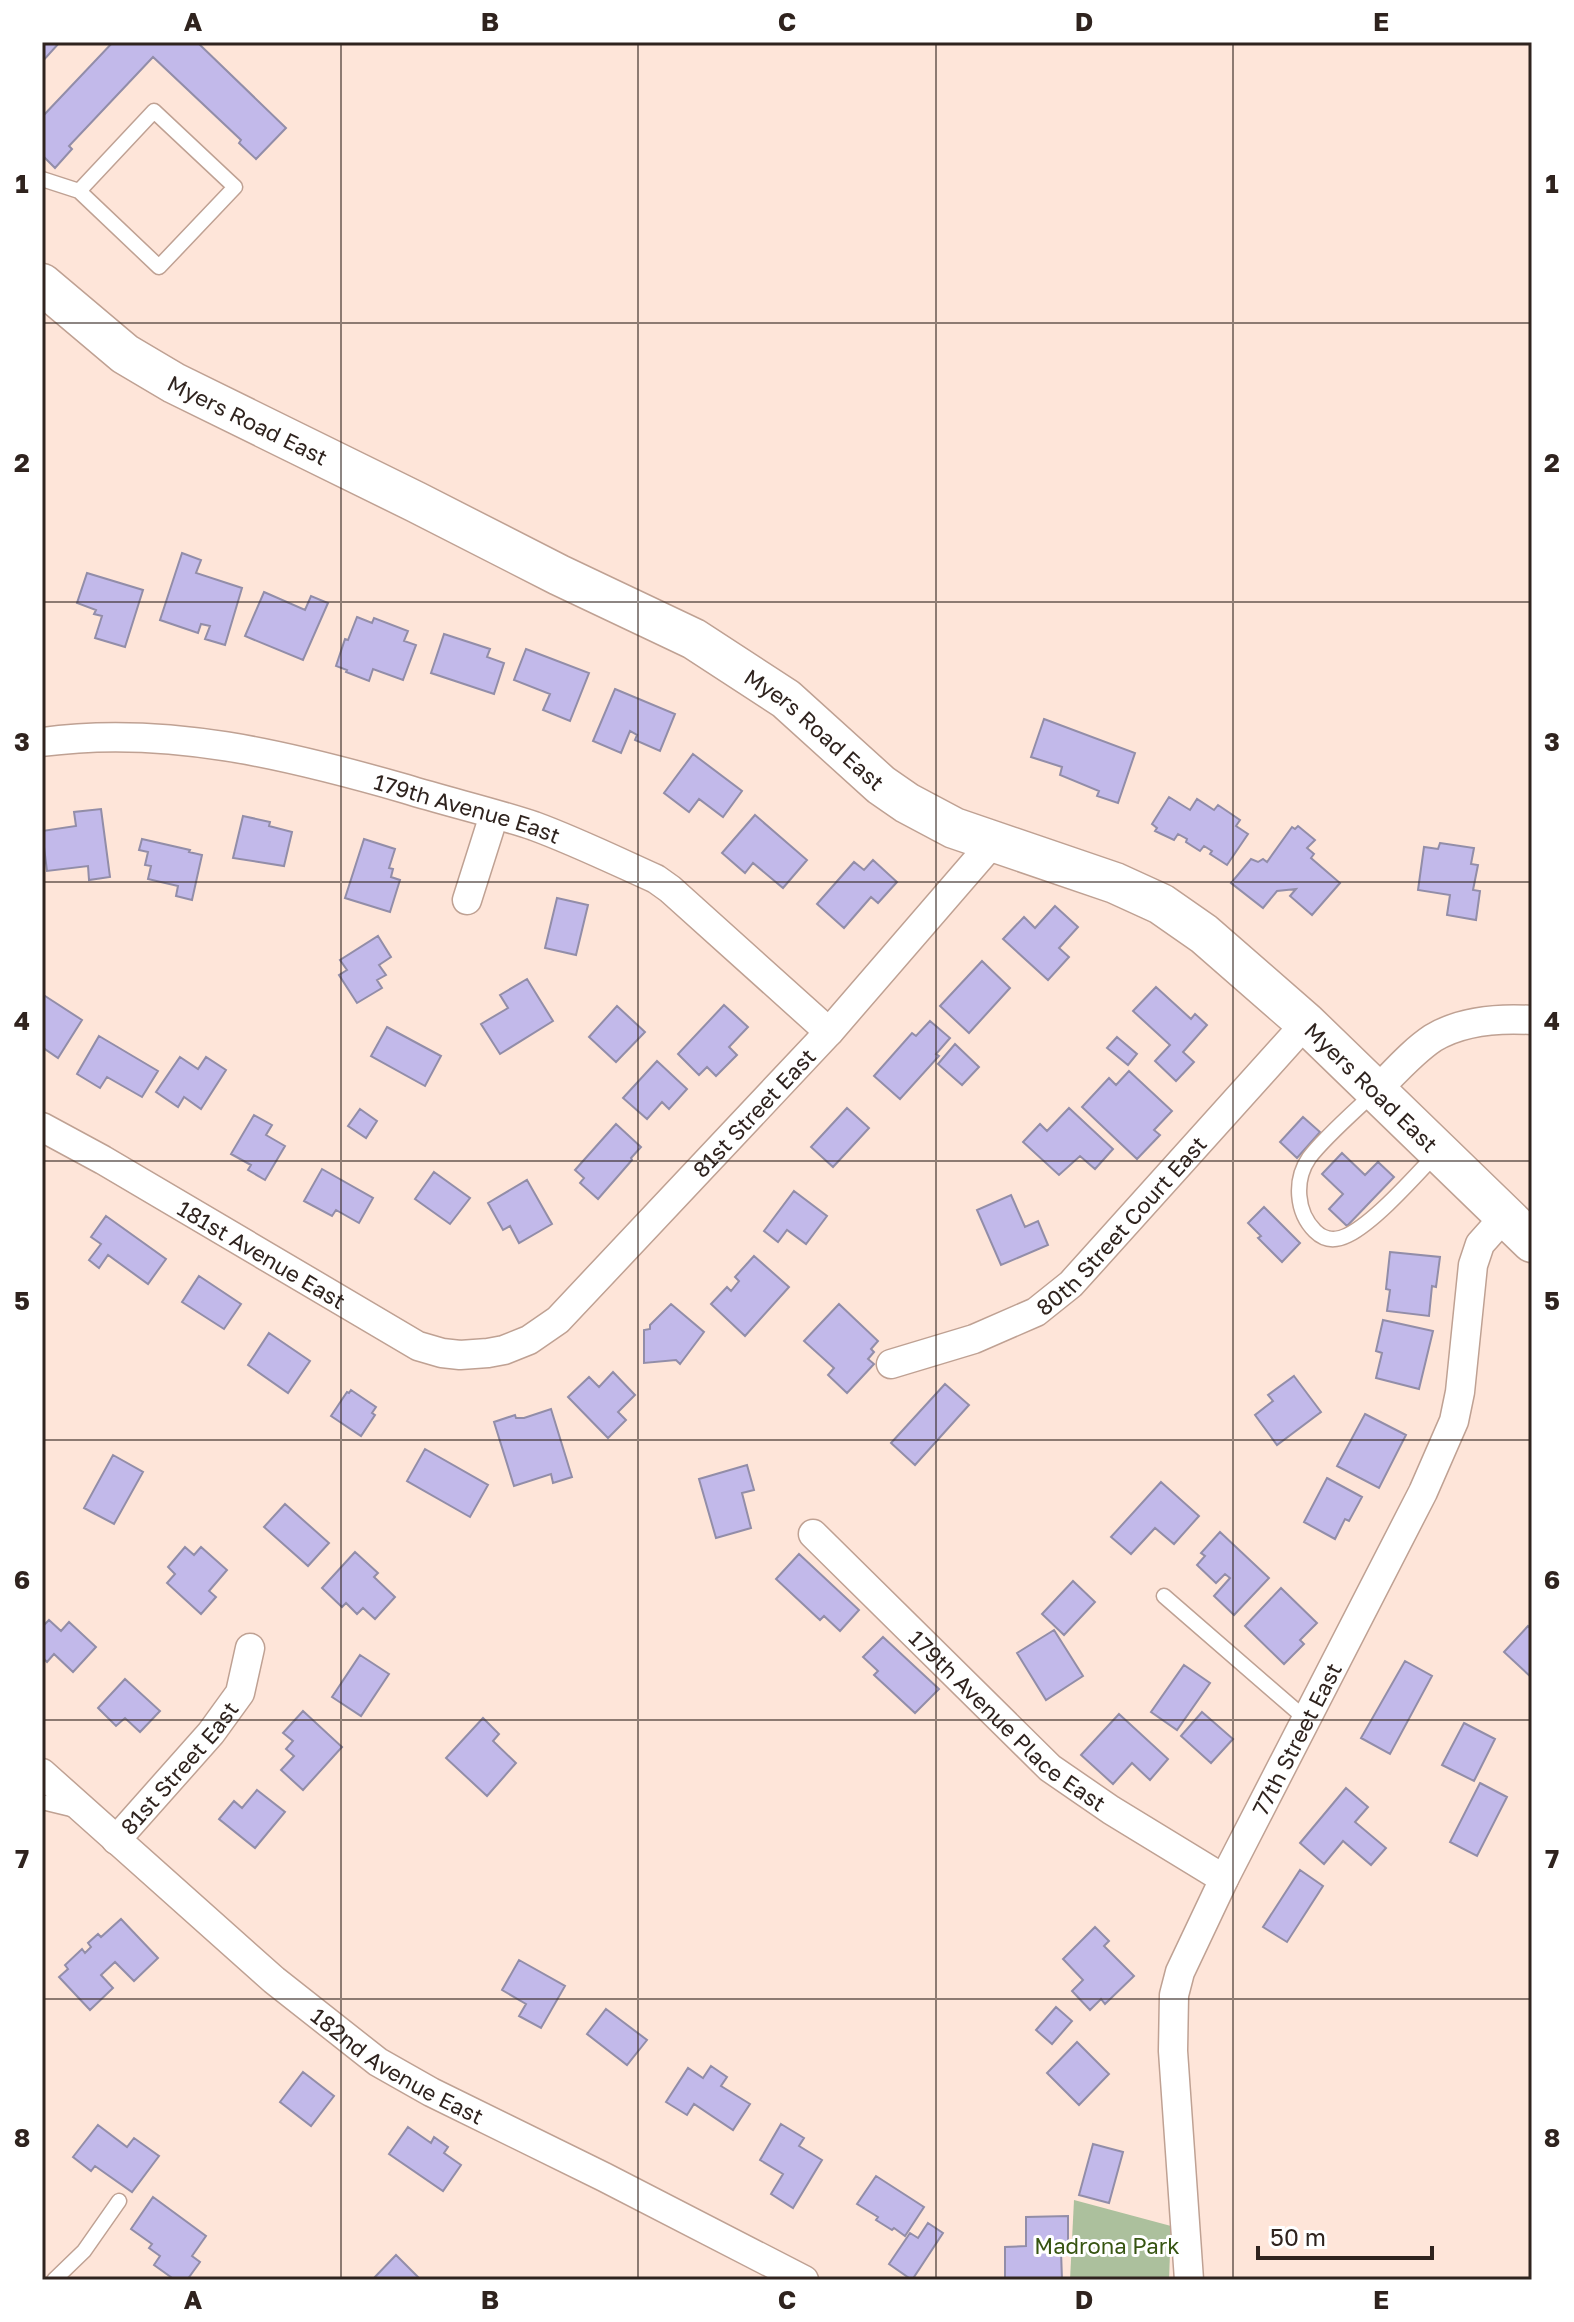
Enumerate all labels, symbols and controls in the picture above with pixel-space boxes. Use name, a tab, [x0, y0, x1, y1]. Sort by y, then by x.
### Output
text: A	[184, 6, 203, 37]
text: B	[481, 6, 499, 37]
text: C	[778, 6, 796, 37]
text: D	[1075, 6, 1093, 37]
text: E	[1373, 6, 1389, 37]
text: 1	[15, 168, 29, 199]
text: 1	[1545, 168, 1559, 199]
street label: Myers Road East	[164, 369, 332, 470]
text: 2	[14, 447, 30, 478]
text: 2	[1544, 447, 1560, 478]
street label: Myers Road East	[740, 662, 890, 795]
text: 3	[14, 726, 30, 757]
text: 3	[1544, 726, 1560, 757]
street label: 179th Avenue East	[371, 767, 565, 848]
text: 4	[14, 1005, 30, 1036]
text: 4	[1544, 1005, 1560, 1036]
street label: Myers Road East	[1300, 1016, 1444, 1157]
street label: 81st Street East	[686, 1042, 820, 1182]
street label: 80th Street Court East	[1030, 1130, 1212, 1320]
street label: 181st Avenue East	[173, 1194, 351, 1314]
text: 5	[14, 1285, 30, 1316]
text: 5	[1544, 1285, 1560, 1316]
text: 6	[14, 1564, 30, 1595]
text: 6	[1544, 1564, 1560, 1595]
street label: 179th Avenue Place East	[904, 1624, 1112, 1816]
street label: 77th Street East	[1246, 1658, 1347, 1820]
street label: 81st Street East	[114, 1696, 243, 1840]
text: 7	[15, 1843, 29, 1874]
text: 7	[1545, 1843, 1559, 1874]
street label: 182nd Avenue East	[306, 2001, 488, 2129]
text: 8	[14, 2122, 30, 2153]
text: 8	[1544, 2122, 1560, 2153]
scale bar	[1258, 2210, 1432, 2260]
text: 50 m	[1270, 2222, 1326, 2251]
park label: Madrona Park	[1034, 2232, 1180, 2259]
text: A	[184, 2284, 203, 2315]
text: B	[481, 2284, 499, 2315]
text: C	[778, 2284, 796, 2315]
text: D	[1075, 2284, 1093, 2315]
text: E	[1373, 2284, 1389, 2315]

